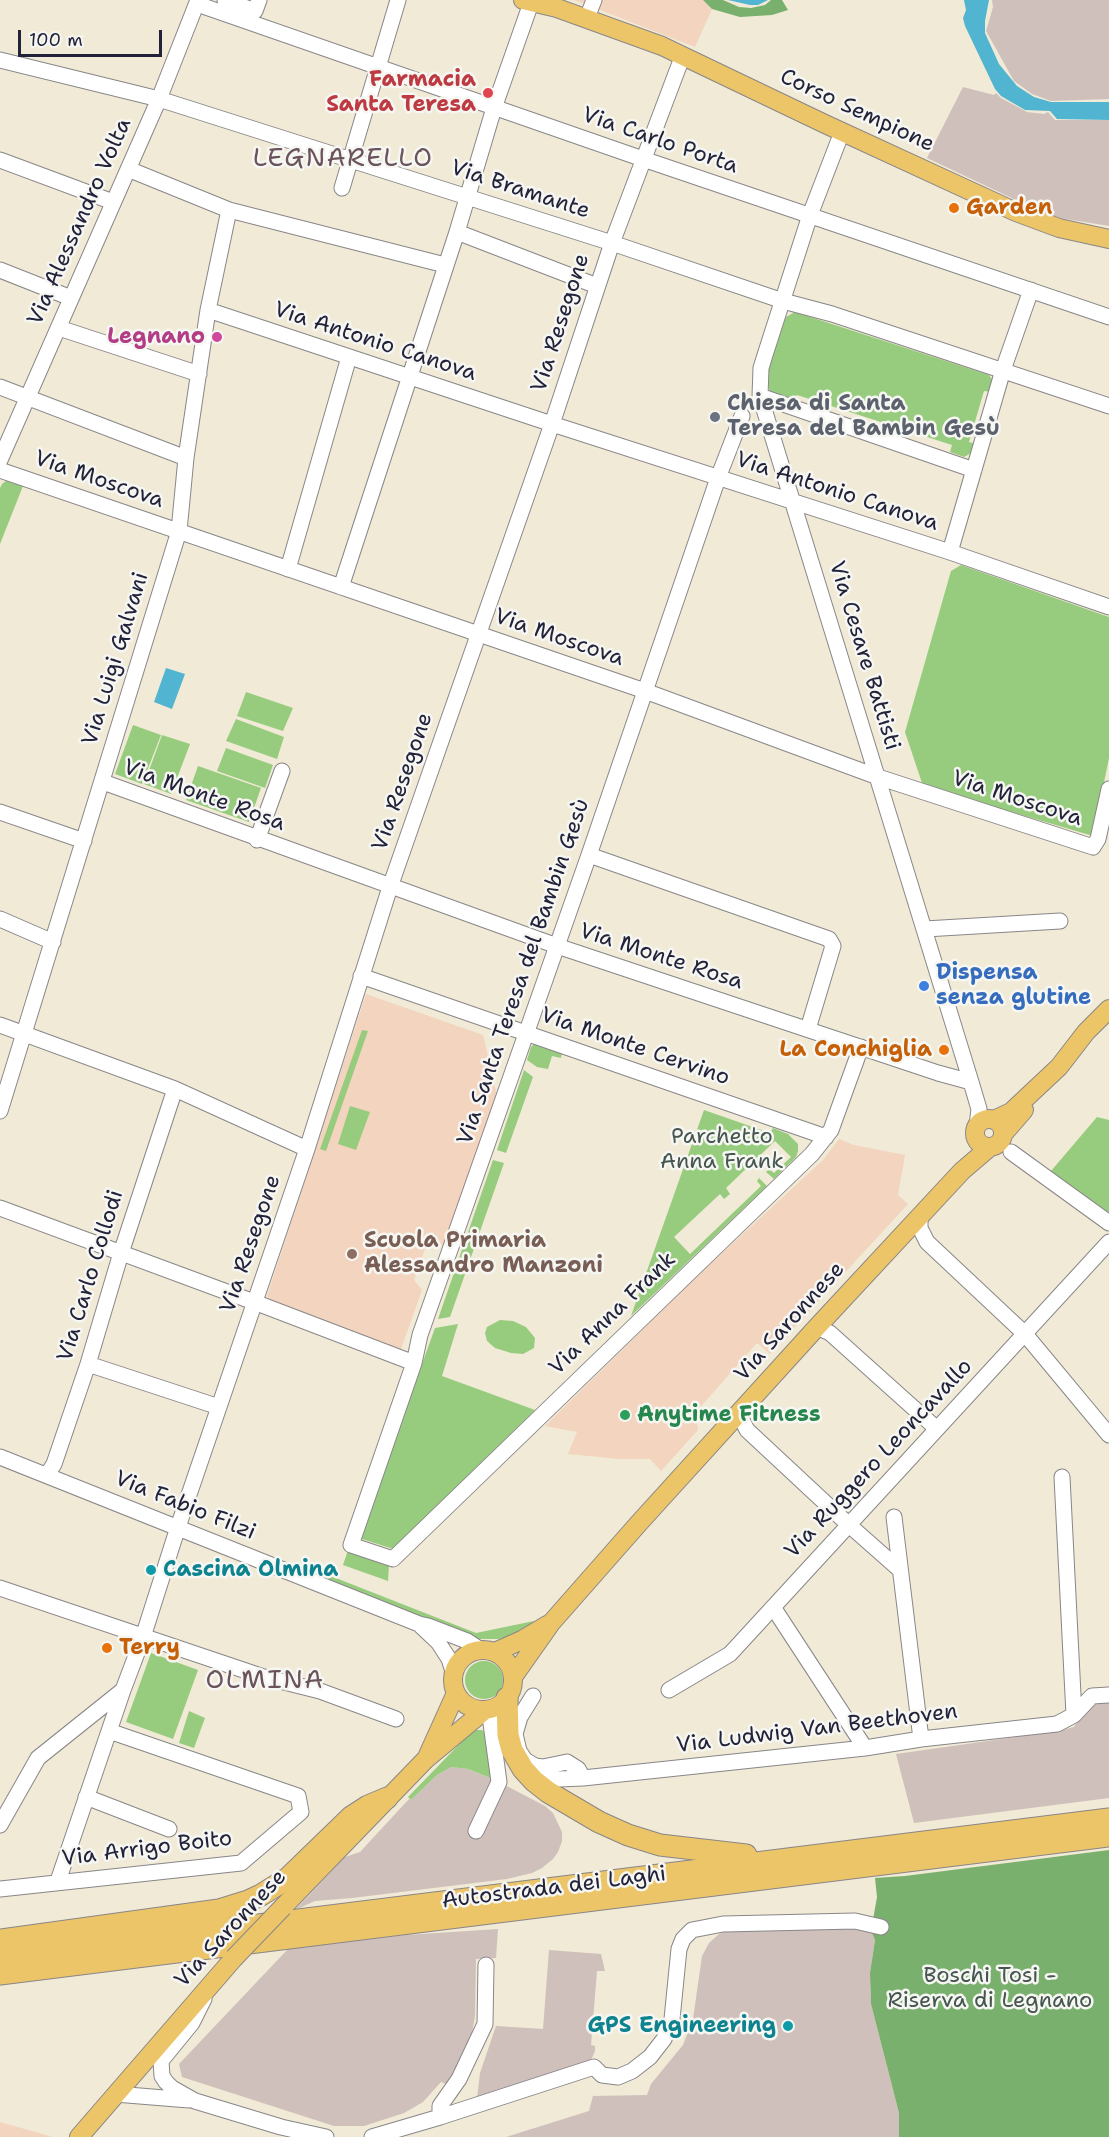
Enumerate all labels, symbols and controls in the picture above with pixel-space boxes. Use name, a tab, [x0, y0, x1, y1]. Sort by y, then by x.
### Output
scale bar	[21, 18, 165, 56]
text: 100 m	[29, 28, 83, 52]
street label: Corso Sempione	[776, 64, 938, 158]
place label: Farmacia Santa Teresa	[326, 67, 476, 118]
marker: Farmacia Santa Teresa	[481, 86, 495, 100]
street label: Via Carlo Porta	[579, 102, 741, 180]
street label: Via Alessandro Volta	[22, 114, 138, 330]
district label: LEGNARELLO	[253, 143, 433, 175]
street label: Via Bramante	[447, 155, 593, 225]
place label: Garden	[966, 195, 1052, 221]
marker: Garden	[947, 201, 961, 215]
street label: Via Resegone	[526, 250, 596, 396]
street label: Via Antonio Canova	[270, 297, 480, 387]
place label: Legnano	[107, 324, 205, 350]
marker: Legnano	[210, 330, 224, 344]
place label: Chiesa di Santa Teresa del Bambin Gesù	[727, 391, 1000, 442]
marker: Chiesa di Santa Teresa del Bambin Gesù	[708, 410, 722, 424]
street label: Via Moscova	[31, 446, 167, 514]
street label: Via Antonio Canova	[732, 447, 942, 537]
street label: Via Cesare Battisti	[823, 558, 905, 754]
street label: Via Luigi Galvani	[77, 569, 155, 749]
street label: Via Moscova	[491, 604, 627, 672]
street label: Via Resegone	[367, 710, 439, 854]
street label: Via Monte Rosa	[119, 754, 289, 838]
street label: Via Moscova	[949, 766, 1085, 832]
street label: Via Santa Teresa del Bambin Gesù	[452, 796, 596, 1148]
street label: Via Monte Rosa	[576, 918, 746, 996]
place label: Dispensa senza glutine	[936, 960, 1091, 1011]
marker: Dispensa senza glutine	[917, 979, 931, 993]
street label: Via Monte Cervino	[537, 1002, 733, 1092]
place label: La Conchiglia	[779, 1037, 932, 1063]
marker: La Conchiglia	[937, 1043, 951, 1057]
park label: Parchetto Anna Frank	[660, 1124, 784, 1176]
street label: Via Resegone	[215, 1172, 287, 1316]
street label: Via Carlo Collodi	[52, 1187, 130, 1365]
place label: Scuola Primaria Alessandro Manzoni	[364, 1228, 603, 1280]
marker: Scuola Primaria Alessandro Manzoni	[345, 1247, 359, 1261]
street label: Via Anna Frank	[544, 1247, 682, 1381]
street label: Via Saronnese	[729, 1257, 851, 1387]
street label: Via Ruggero Leoncavallo	[780, 1354, 978, 1564]
place label: Anytime Fitness	[637, 1402, 821, 1428]
marker: Anytime Fitness	[618, 1408, 632, 1422]
street label: Via Fabio Filzi	[111, 1466, 259, 1546]
place label: Cascina Olmina	[163, 1557, 338, 1583]
marker: Cascina Olmina	[144, 1563, 158, 1577]
place label: Terry	[119, 1635, 180, 1661]
marker: Terry	[100, 1641, 114, 1655]
district label: OLMINA	[205, 1665, 325, 1697]
street label: Via Ludwig Van Beethoven	[675, 1699, 959, 1759]
street label: Via Arrigo Boito	[60, 1825, 234, 1873]
street label: Autostrada dei Laghi	[440, 1861, 668, 1915]
street label: Via Saronnese	[170, 1864, 292, 1994]
park label: Boschi Tosi - Riserva di Legnano	[888, 1963, 1092, 2014]
place label: GPS Engineering	[587, 2013, 776, 2039]
marker: GPS Engineering	[781, 2019, 795, 2033]

